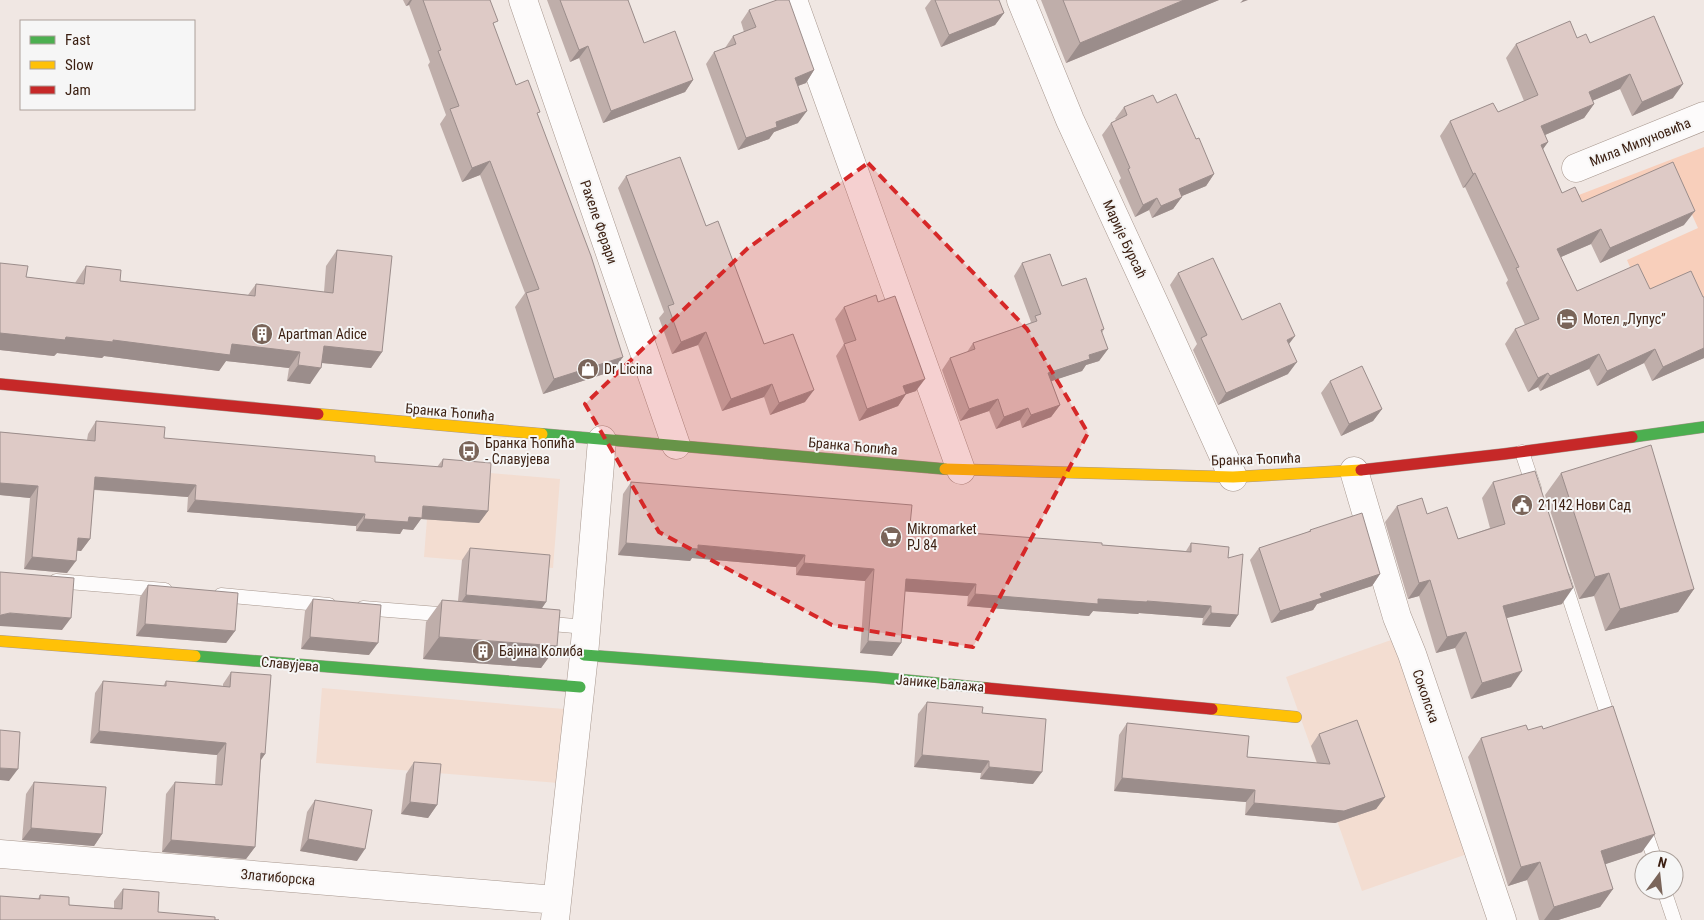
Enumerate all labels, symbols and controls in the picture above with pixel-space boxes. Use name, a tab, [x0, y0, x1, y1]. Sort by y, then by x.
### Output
legend	[20, 20, 195, 110]
text: Fast	[65, 31, 90, 49]
text: Slow	[65, 56, 94, 74]
text: Jam	[65, 81, 91, 99]
street label: Мила Милуновића	[1587, 114, 1693, 170]
street label: Рахеле Ферари	[577, 178, 621, 266]
street label: Марије Бурсаћ	[1100, 197, 1150, 281]
hotel icon: Мотел „Лупус”	[1555, 307, 1579, 331]
place label: Мотел „Лупус”	[1583, 311, 1666, 327]
building icon: Apartman Adice	[250, 322, 274, 346]
place label: Apartman Adice	[278, 326, 367, 342]
shop icon: Dr Licina	[576, 357, 600, 381]
place label: Dr Licina	[604, 361, 653, 377]
street label: Бранка Ћопића	[405, 400, 495, 424]
street label: Бранка Ћопића	[808, 434, 898, 458]
place label: Бранка Ћопића - Славујева	[485, 435, 575, 467]
bus stop icon: Бранка Ћопића - Славујева	[457, 439, 481, 463]
street label: Бранка Ћопића	[1211, 449, 1301, 469]
public building icon: 21142 Нови Сад	[1510, 493, 1534, 517]
place label: 21142 Нови Сад	[1538, 497, 1632, 513]
place label: Mikromarket PJ 84	[907, 521, 977, 553]
supermarket icon: Mikromarket PJ 84	[879, 525, 903, 549]
building icon: Бајина Колиба	[471, 639, 495, 663]
place label: Бајина Колиба	[499, 643, 583, 659]
street label: Славујева	[260, 654, 320, 674]
street label: Соколска	[1409, 667, 1443, 725]
street label: Јанике Балажа	[895, 671, 985, 695]
north arrow	[1634, 850, 1684, 900]
text: N	[1656, 854, 1669, 871]
street label: Златиборска	[240, 866, 316, 888]

